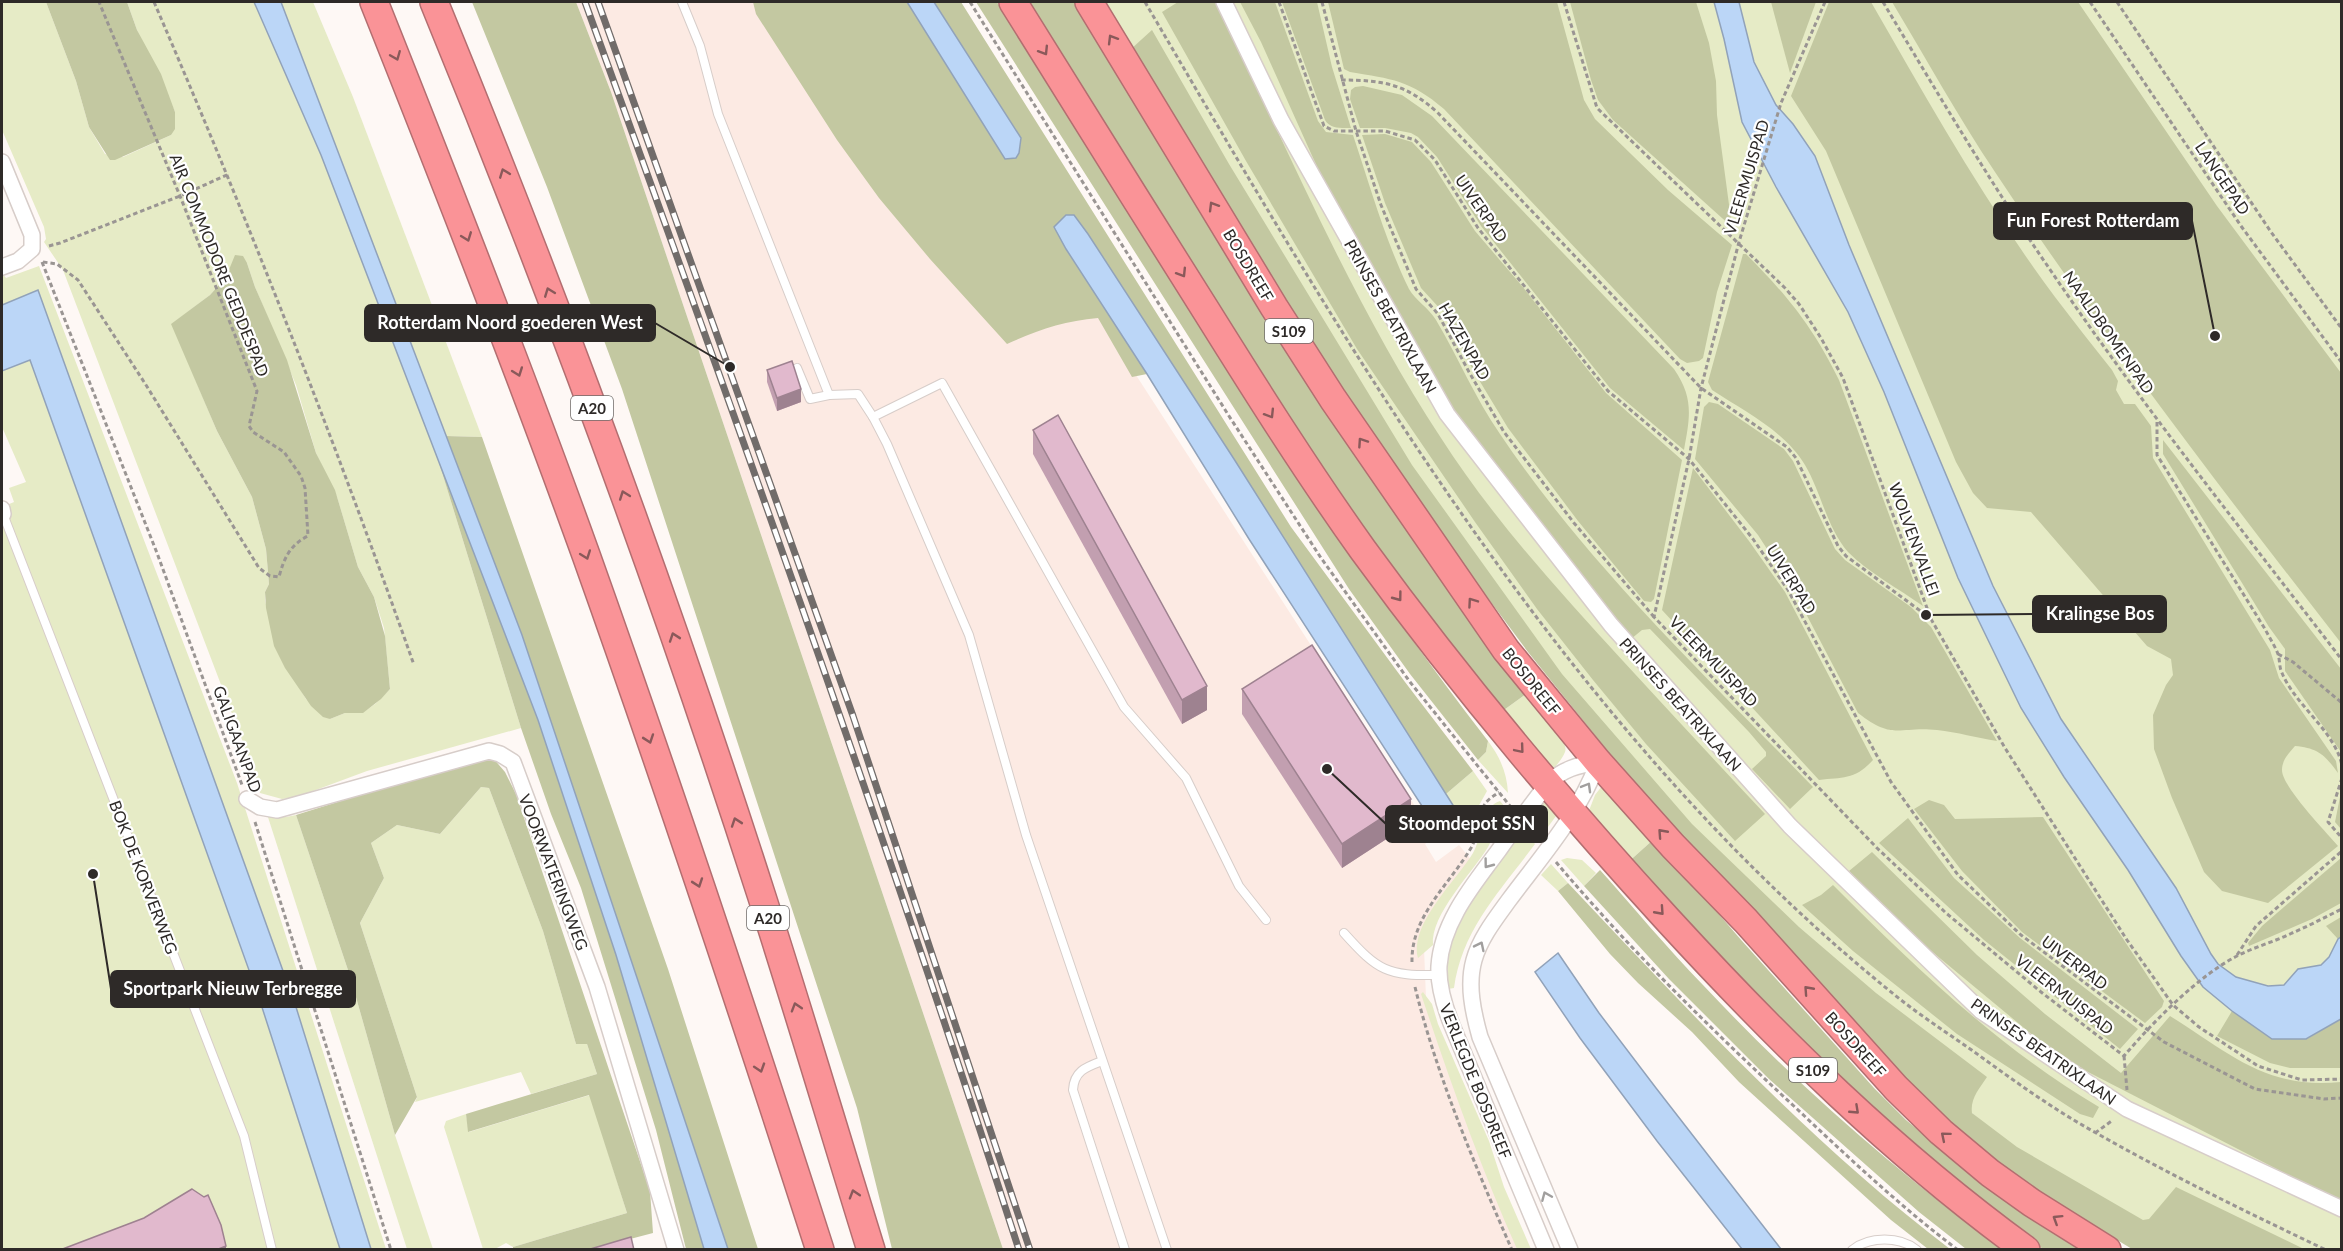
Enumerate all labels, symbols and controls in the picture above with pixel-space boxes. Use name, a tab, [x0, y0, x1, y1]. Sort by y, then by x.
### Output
one-way arrow	[1107, 35, 1119, 45]
one-way arrow	[1037, 44, 1048, 55]
one-way arrow	[388, 50, 401, 61]
street label: VLEERMUISPAD	[1719, 117, 1773, 237]
street label: LANGEPAD	[2192, 138, 2254, 218]
street label: AIR COMMODORE GEDDESPAD	[167, 151, 273, 379]
one-way arrow	[498, 168, 511, 179]
street label: UIVERPAD	[1452, 171, 1512, 245]
one-way arrow	[1208, 202, 1220, 212]
callout: Fun Forest Rotterdam	[1994, 203, 2192, 239]
text: Fun Forest Rotterdam	[2006, 209, 2180, 231]
street label: BOSDREEF	[1220, 225, 1278, 305]
one-way arrow	[460, 231, 472, 242]
street label: PRINSES BEATRIXLAAN	[1341, 236, 1441, 396]
one-way arrow	[1175, 266, 1186, 277]
street label: NAALDBOMENPAD	[2059, 267, 2159, 397]
one-way arrow	[544, 288, 557, 298]
street label: HAZENPAD	[1435, 299, 1495, 383]
callout: Rotterdam Noord goederen West	[365, 305, 655, 341]
text: Rotterdam Noord goederen West	[377, 311, 643, 333]
road number: S109	[1265, 319, 1313, 343]
one-way arrow	[511, 366, 523, 377]
road number: A20	[571, 396, 613, 420]
one-way arrow	[1263, 408, 1275, 418]
one-way arrow	[1358, 437, 1369, 448]
street label: WOLVENVALLEI	[1886, 480, 1944, 598]
one-way arrow	[618, 490, 631, 501]
street label: UIVERPAD	[1763, 541, 1821, 617]
one-way arrow	[578, 549, 591, 560]
one-way arrow	[1391, 590, 1402, 601]
callout: Kralingse Bos	[2033, 596, 2166, 632]
one-way arrow	[1468, 598, 1479, 609]
text: Kralingse Bos	[2046, 602, 2154, 624]
street label: VLEERMUISPAD	[1666, 612, 1762, 710]
one-way arrow	[668, 632, 681, 643]
street label: PRINSES BEATRIXLAAN	[1616, 633, 1746, 775]
street label: BOSDREEF	[1499, 643, 1565, 719]
street label: GALIGAANPAD	[210, 683, 266, 795]
one-way arrow	[642, 733, 655, 744]
one-way arrow	[1512, 742, 1523, 753]
one-way arrow	[1580, 783, 1591, 793]
street label: VOORWATERINGWEG	[515, 791, 593, 953]
street label: BOK DE KORVERWEG	[106, 798, 182, 956]
callout: Stoomdepot SSN	[1386, 806, 1547, 842]
text: Stoomdepot SSN	[1399, 812, 1535, 834]
one-way arrow	[731, 817, 744, 828]
one-way arrow	[1658, 829, 1669, 840]
one-way arrow	[1484, 857, 1495, 868]
one-way arrow	[691, 877, 704, 888]
one-way arrow	[1653, 904, 1664, 915]
road number: A20	[747, 906, 789, 930]
street label: UIVERPAD	[2038, 931, 2112, 993]
one-way arrow	[1473, 942, 1484, 953]
street label: VLEERMUISPAD	[2012, 950, 2118, 1038]
callout: Sportpark Nieuw Terbregge	[111, 971, 355, 1007]
text: Sportpark Nieuw Terbregge	[123, 977, 343, 999]
one-way arrow	[1804, 987, 1815, 997]
street label: PRINSES BEATRIXLAAN	[1968, 994, 2120, 1108]
street label: VERLEGDE BOSDREEF	[1436, 1000, 1516, 1162]
one-way arrow	[791, 1002, 803, 1013]
street label: BOSDREEF	[1822, 1007, 1890, 1081]
road number: S109	[1789, 1058, 1837, 1082]
one-way arrow	[753, 1062, 766, 1073]
one-way arrow	[1849, 1103, 1859, 1114]
one-way arrow	[1941, 1132, 1952, 1143]
one-way arrow	[849, 1189, 861, 1200]
one-way arrow	[1541, 1191, 1553, 1202]
one-way arrow	[2053, 1214, 2063, 1226]

